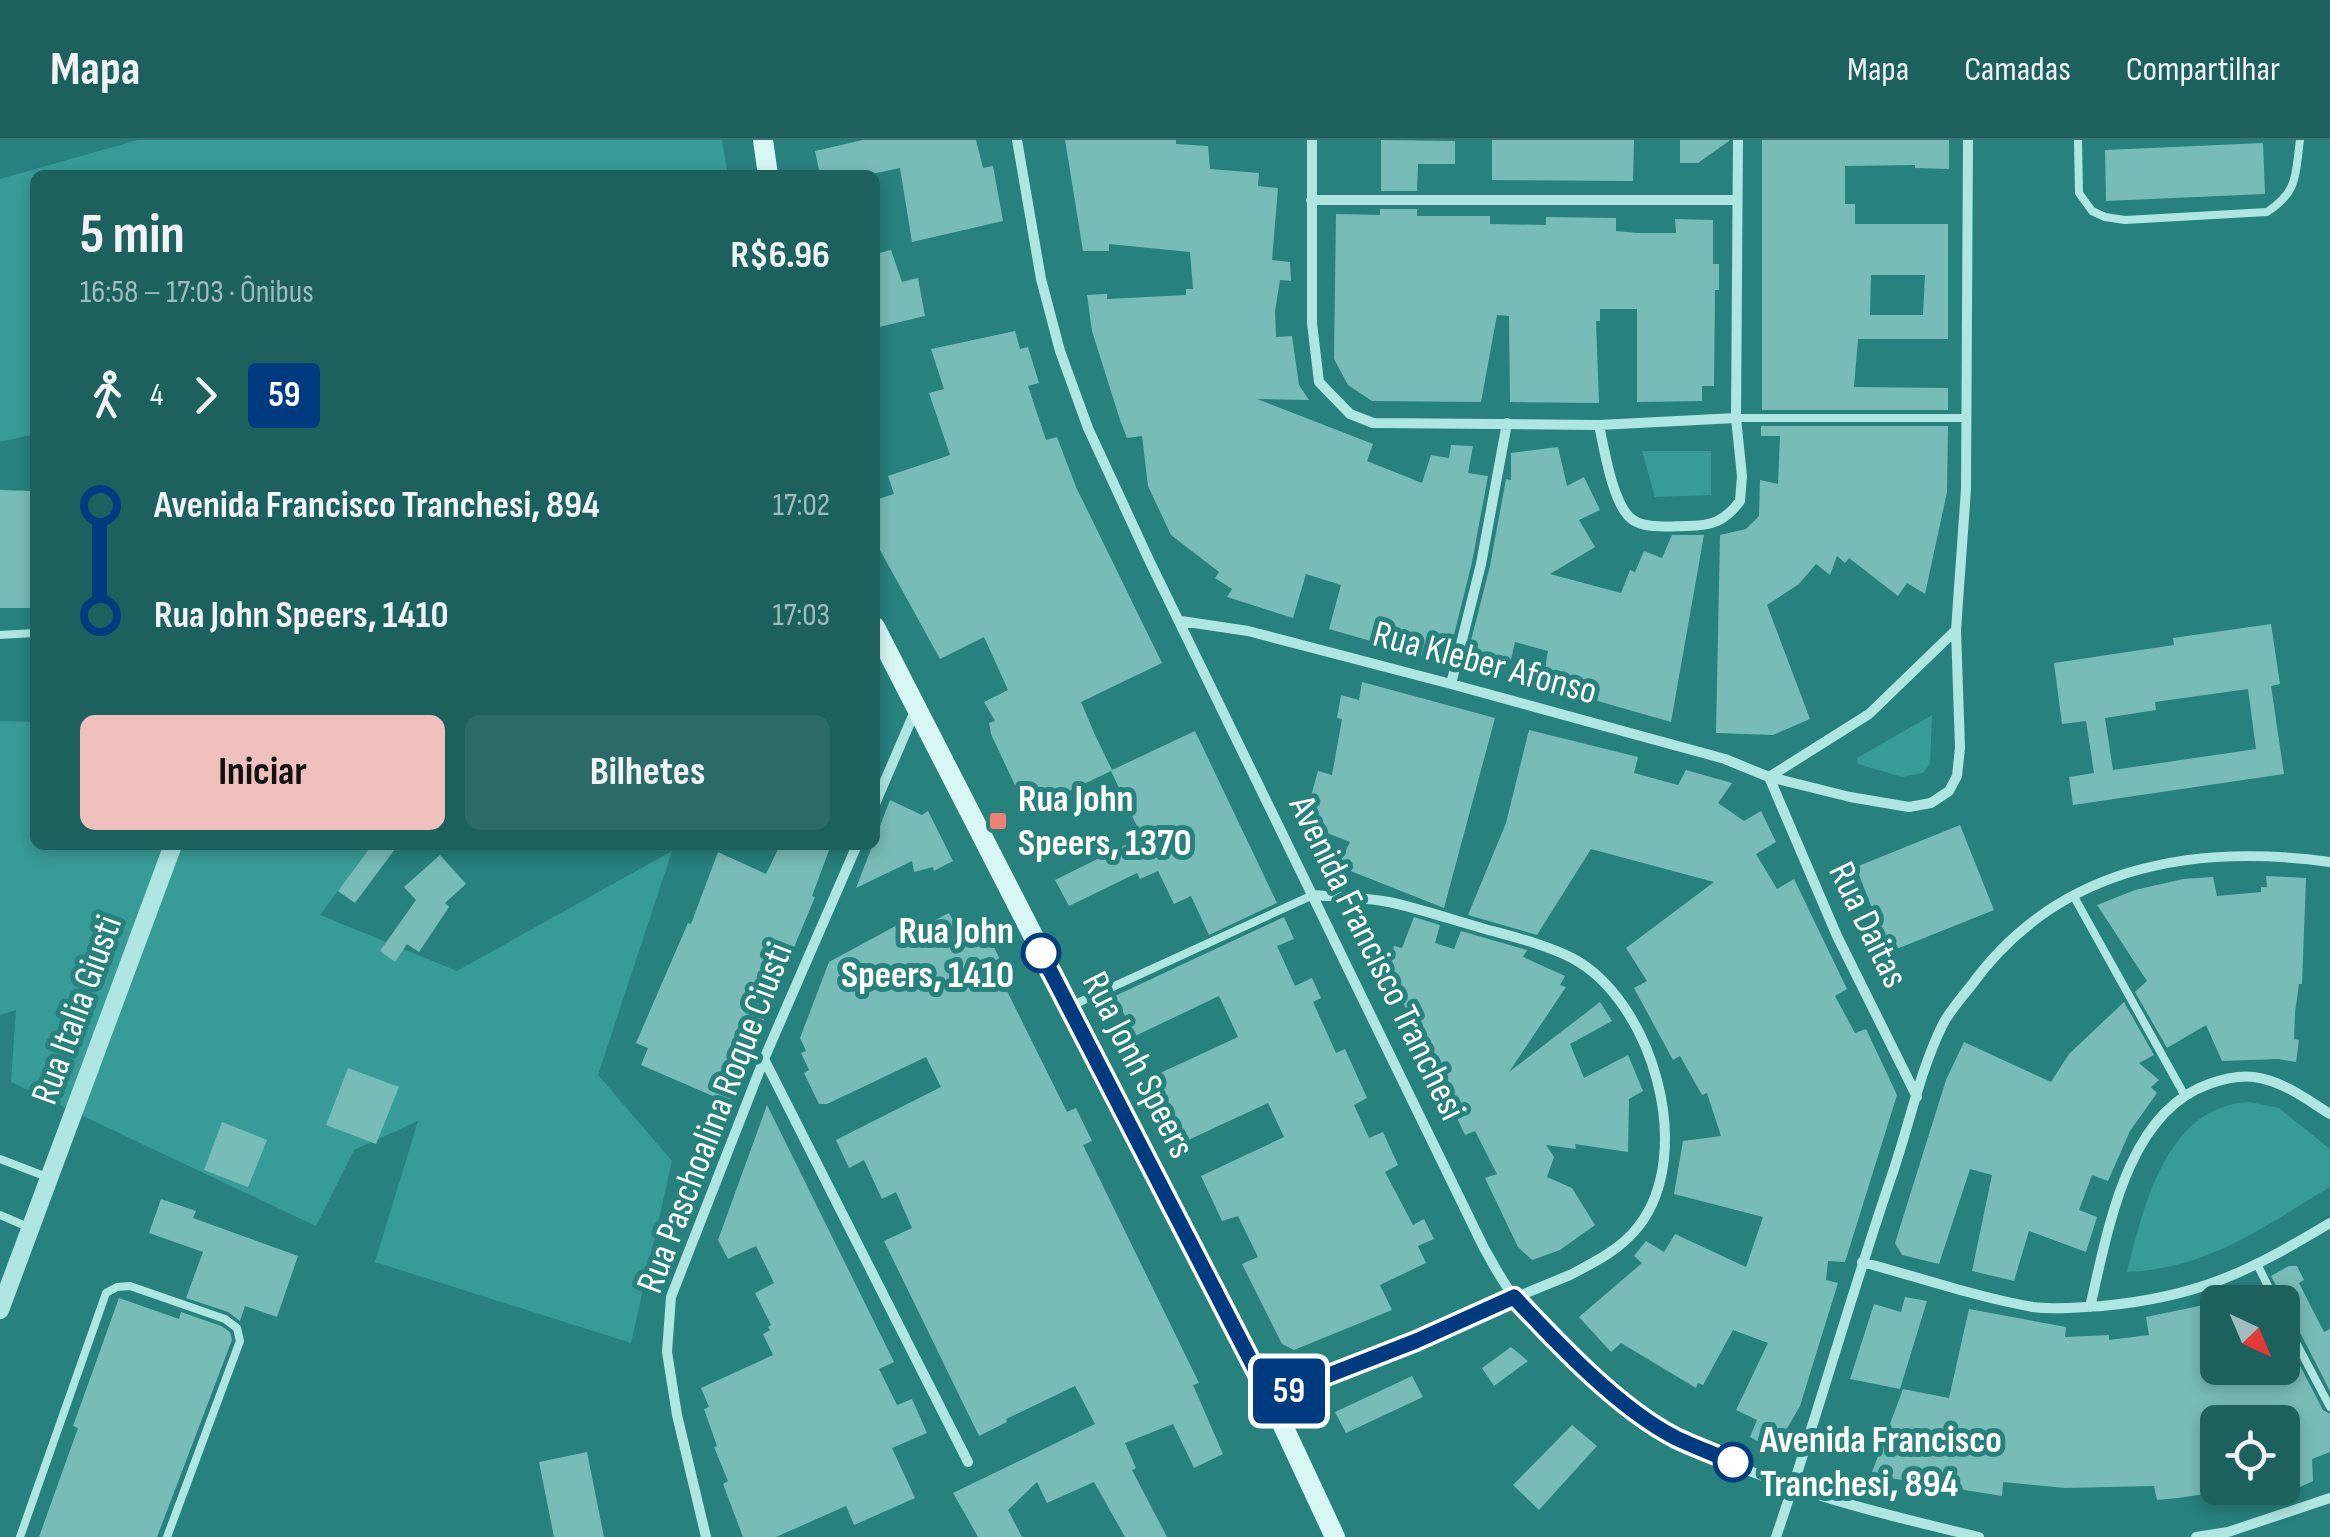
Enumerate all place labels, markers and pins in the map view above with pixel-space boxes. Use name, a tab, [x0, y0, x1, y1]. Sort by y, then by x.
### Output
place label: Rua John Speers, 1370	[1018, 777, 1192, 866]
marker: Rua John Speers, 1370	[987, 810, 1009, 832]
place label: Rua John Speers, 1410	[841, 909, 1014, 998]
marker: Rua John Speers, 1410	[1022, 934, 1060, 972]
place label: Avenida Francisco Tranchesi, 894	[1759, 1418, 2002, 1507]
marker: Avenida Francisco Tranchesi, 894	[1714, 1443, 1752, 1481]

